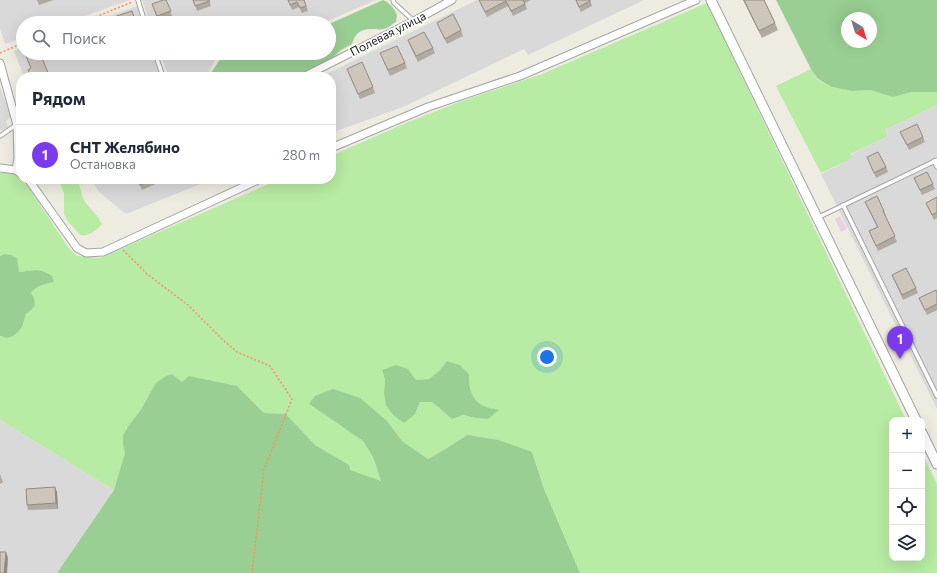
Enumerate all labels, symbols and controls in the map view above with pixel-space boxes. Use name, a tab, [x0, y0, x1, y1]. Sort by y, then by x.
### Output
street label: Полевая улица	[347, 8, 428, 58]
north arrow	[841, 12, 877, 48]
search box	[16, 16, 336, 60]
icon: search	[30, 27, 52, 49]
text: Поиск	[62, 29, 106, 47]
text: Рядом	[32, 88, 86, 109]
text: СНТ Желябино	[70, 138, 180, 156]
text: 1	[42, 147, 48, 163]
text: 280 m	[283, 147, 320, 163]
text: Остановка	[70, 156, 136, 172]
pin: 1	[887, 326, 913, 359]
your location	[537, 347, 557, 367]
map controls	[889, 417, 925, 561]
button: +	[889, 417, 925, 453]
button: −	[889, 453, 925, 489]
button: locate	[889, 489, 925, 525]
button: layers	[889, 525, 925, 561]

